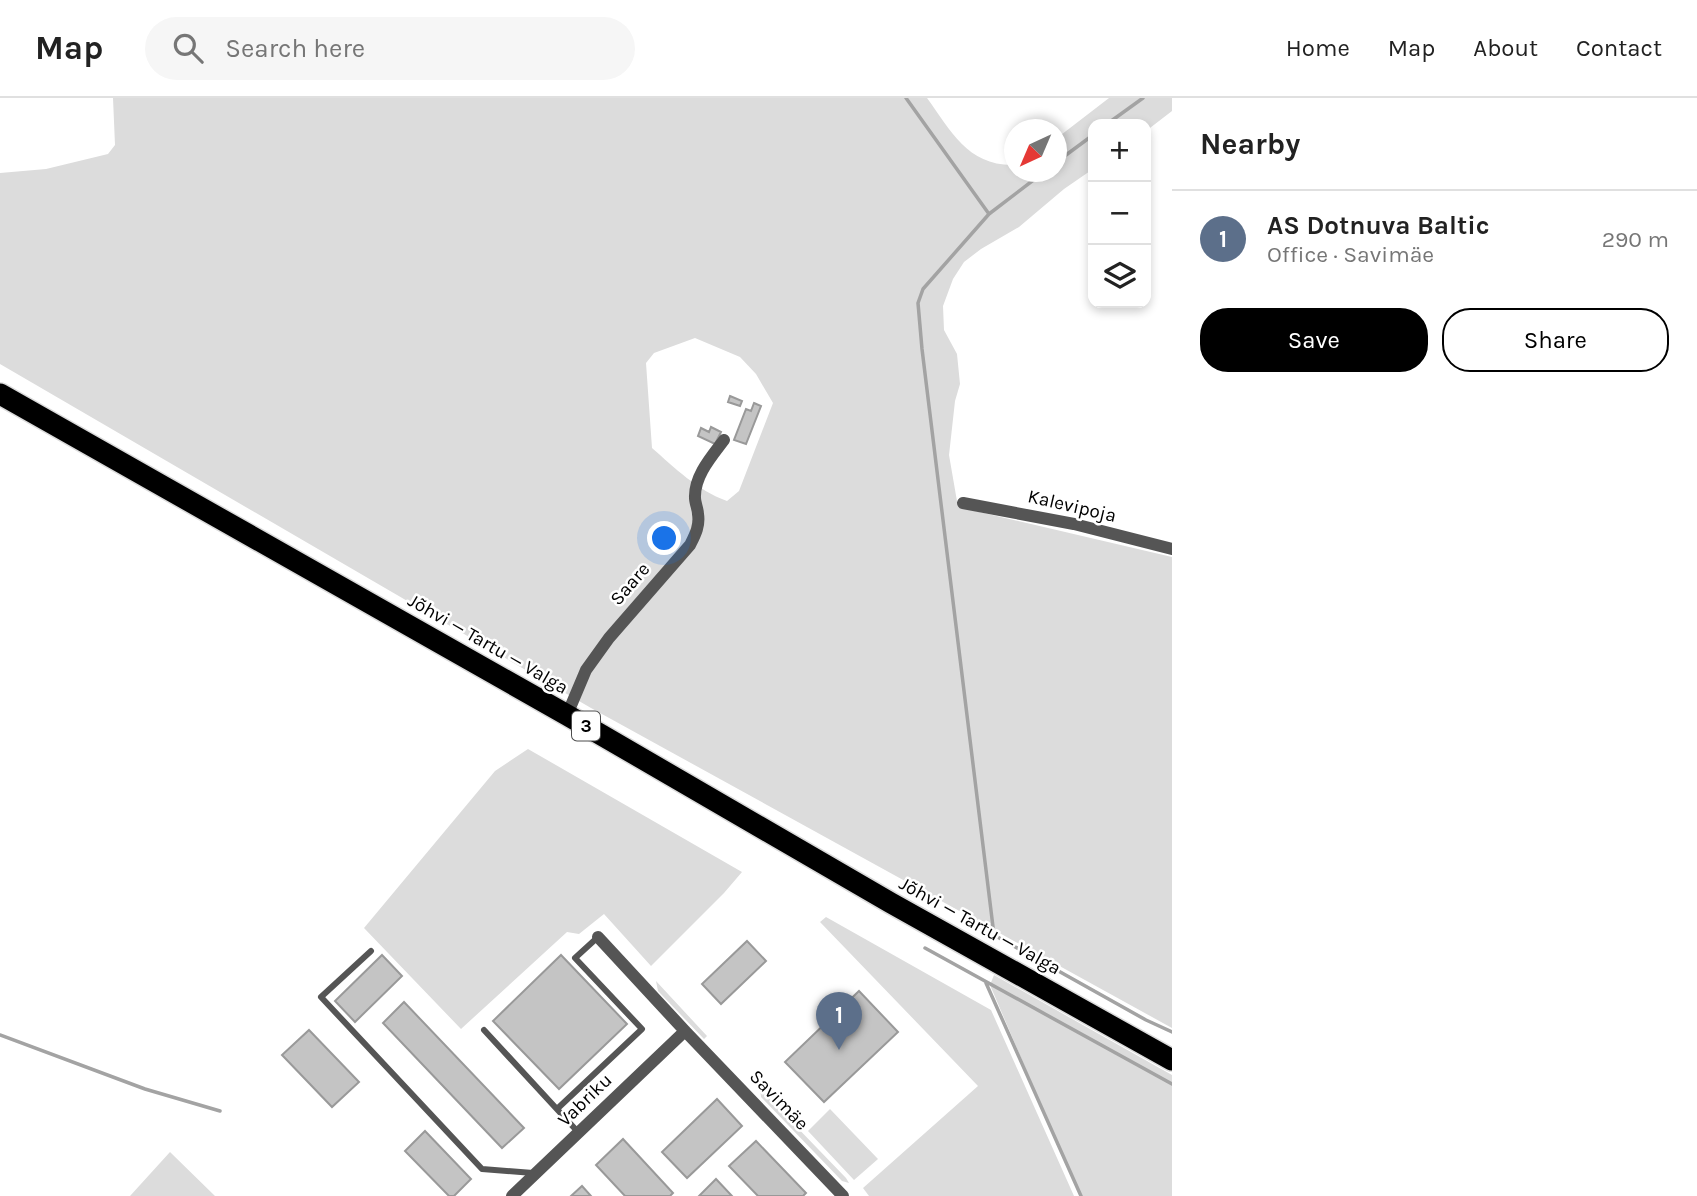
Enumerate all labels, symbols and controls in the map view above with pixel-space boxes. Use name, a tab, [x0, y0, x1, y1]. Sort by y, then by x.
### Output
search box	[145, 17, 635, 80]
text: Map	[35, 29, 103, 67]
icon: search	[169, 29, 207, 67]
text: Search here	[225, 33, 365, 64]
text: Home	[1286, 34, 1350, 62]
text: Map	[1388, 34, 1435, 62]
text: About	[1473, 34, 1538, 62]
text: Contact	[1576, 34, 1662, 62]
north arrow	[1004, 119, 1067, 182]
map controls	[1088, 119, 1151, 308]
button: +	[1088, 119, 1151, 182]
text: Nearby	[1200, 126, 1300, 162]
button: −	[1088, 182, 1151, 245]
text: AS Dotnuva Baltic	[1267, 210, 1490, 241]
text: 1	[1219, 226, 1227, 253]
text: 290 m	[1602, 226, 1669, 253]
text: Office · Savimäe	[1267, 241, 1434, 268]
button: layers	[1088, 245, 1151, 308]
button: Save	[1200, 308, 1428, 372]
button: Share	[1442, 308, 1669, 372]
street label: Kalevipoja	[1026, 485, 1118, 527]
your location	[647, 521, 681, 555]
street label: Saare	[606, 558, 654, 610]
street label: Jõhvi — Tartu — Valga	[404, 589, 572, 699]
road number: 3	[572, 712, 600, 740]
street label: Jõhvi — Tartu — Valga	[895, 872, 1065, 980]
pin: 1	[816, 992, 862, 1050]
street label: Savimäe	[745, 1065, 813, 1135]
street label: Vabriku	[553, 1069, 617, 1131]

